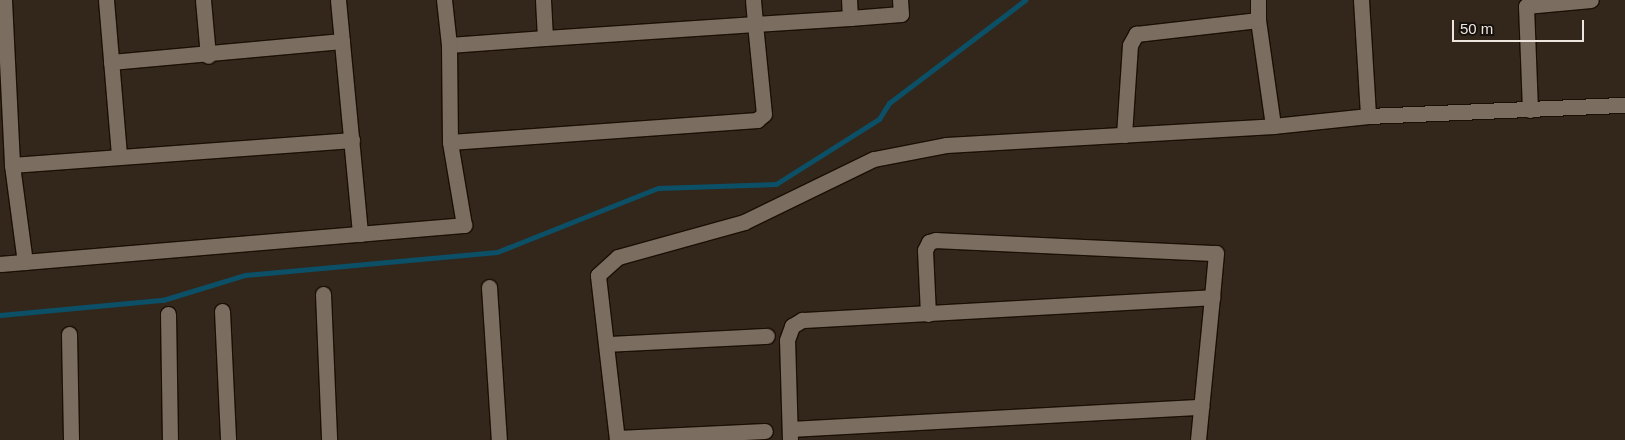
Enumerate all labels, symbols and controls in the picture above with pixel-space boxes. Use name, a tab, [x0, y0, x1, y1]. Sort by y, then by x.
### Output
scale bar	[1455, 10, 1588, 42]
text: 50 m	[1460, 20, 1493, 37]

